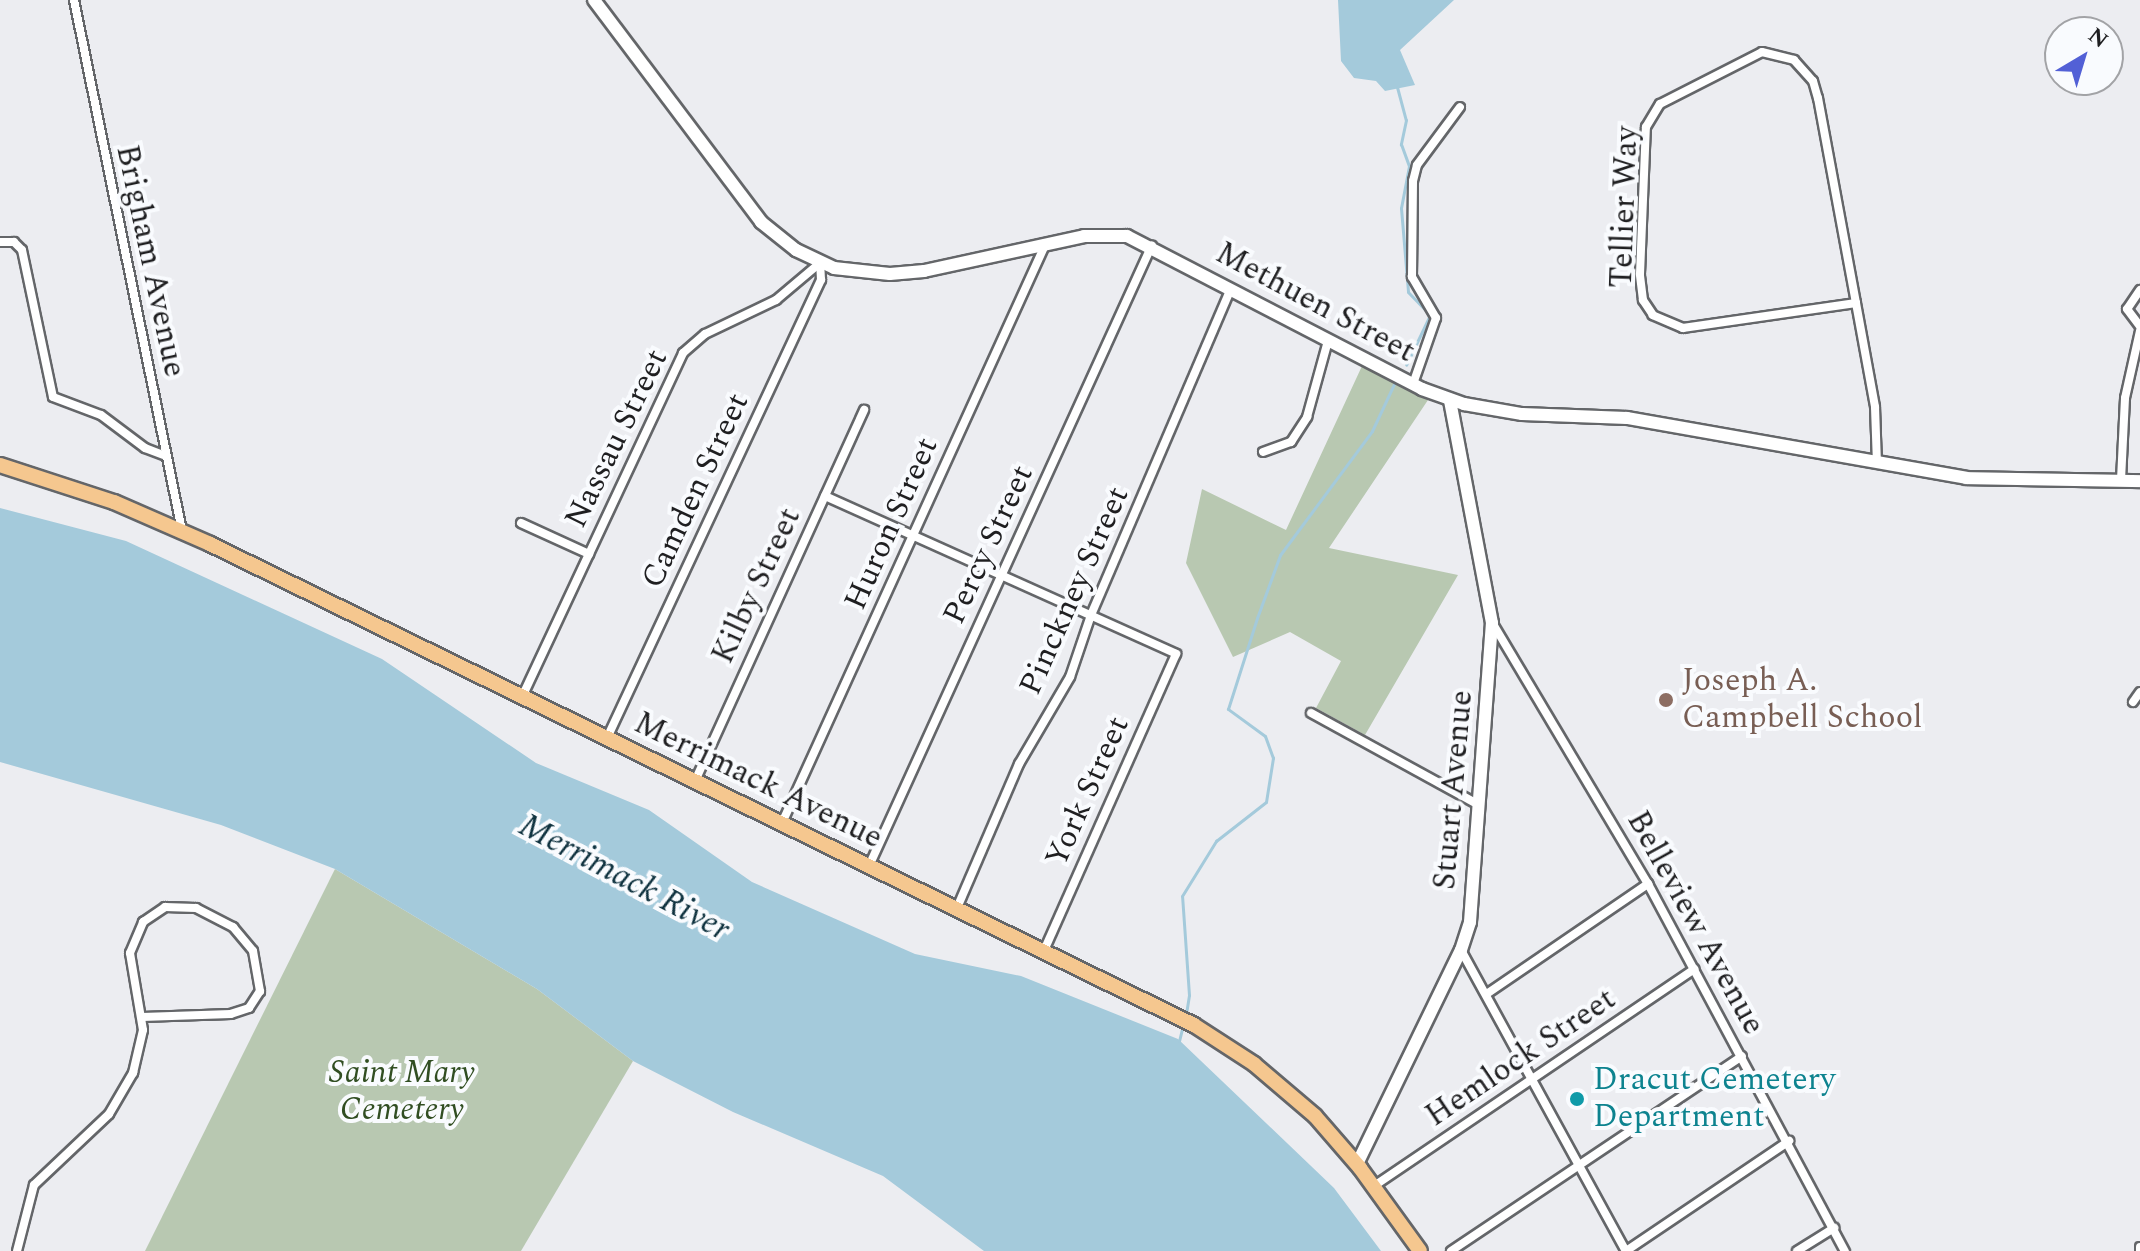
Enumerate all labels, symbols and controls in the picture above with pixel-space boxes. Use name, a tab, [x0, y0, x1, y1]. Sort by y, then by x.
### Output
north arrow	[2044, 16, 2124, 96]
text: N	[2081, 20, 2115, 57]
street label: Tellier Way	[1603, 125, 1647, 289]
street label: Brigham Avenue	[107, 141, 193, 381]
street label: Methuen Street	[1209, 234, 1421, 372]
street label: Nassau Street	[557, 343, 677, 535]
street label: Camden Street	[634, 388, 758, 594]
street label: Huron Street	[837, 432, 947, 616]
street label: Percy Street	[936, 460, 1042, 630]
street label: Pinckney Street	[1012, 481, 1138, 701]
street label: Kilby Street	[704, 502, 810, 670]
place label: Joseph A. Campbell School	[1682, 663, 1922, 738]
street label: Stuart Avenue	[1426, 689, 1482, 891]
marker: Joseph A. Campbell School	[1657, 691, 1675, 709]
street label: Merrimack Avenue	[628, 704, 888, 858]
street label: York Street	[1038, 711, 1138, 873]
street label: Belleview Avenue	[1618, 804, 1772, 1042]
water label: Merrimack River	[512, 805, 736, 951]
street label: Hemlock Street	[1419, 980, 1623, 1136]
park label: Saint Mary Cemetery	[329, 1055, 475, 1130]
place label: Dracut Cemetery Department	[1593, 1062, 1836, 1137]
marker: Dracut Cemetery Department	[1568, 1090, 1586, 1108]

